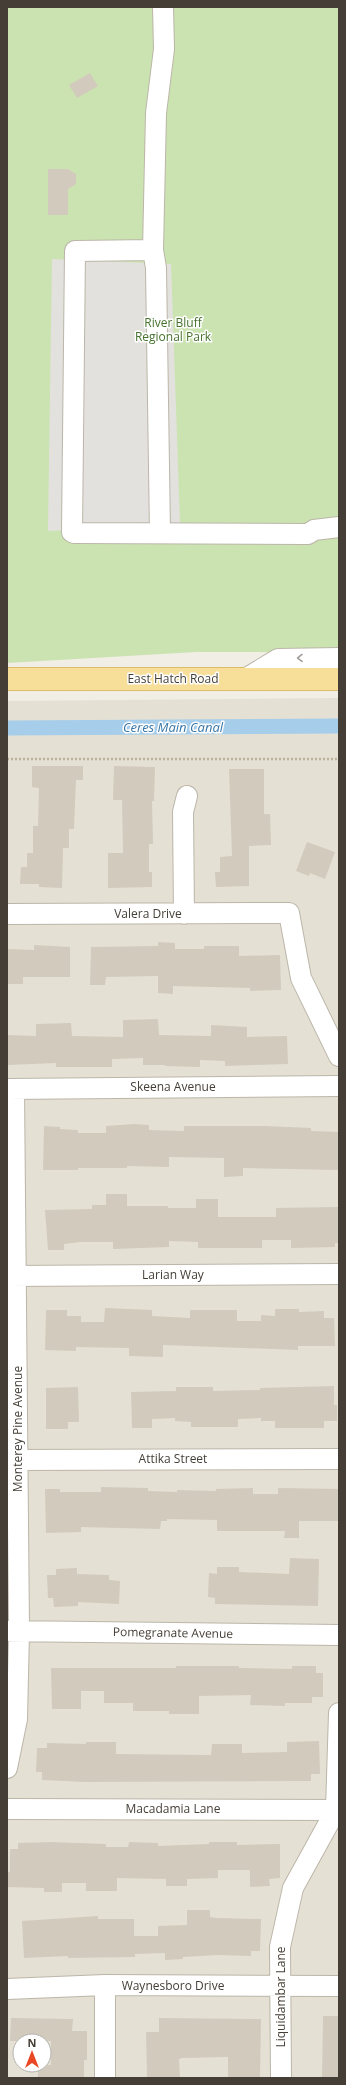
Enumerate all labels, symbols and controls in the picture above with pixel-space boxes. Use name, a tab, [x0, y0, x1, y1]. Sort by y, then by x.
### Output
park label: River Bluff Regional Park	[135, 314, 212, 345]
one-way arrow	[297, 654, 303, 662]
street label: East Hatch Road	[127, 670, 219, 687]
water label: Ceres Main Canal	[123, 718, 224, 736]
street label: Valera Drive	[114, 905, 182, 922]
street label: Skeena Avenue	[130, 1078, 216, 1095]
street label: Larian Way	[142, 1266, 205, 1283]
street label: Monterey Pine Avenue	[9, 1366, 26, 1492]
street label: Attika Street	[139, 1450, 207, 1467]
street label: Pomegranate Avenue	[113, 1623, 234, 1642]
street label: Macadamia Lane	[126, 1800, 221, 1817]
street label: Liquidambar Lane	[272, 1946, 289, 2048]
street label: Waynesboro Drive	[122, 1977, 225, 1994]
north arrow	[12, 2033, 52, 2073]
text: N	[28, 2035, 36, 2050]

